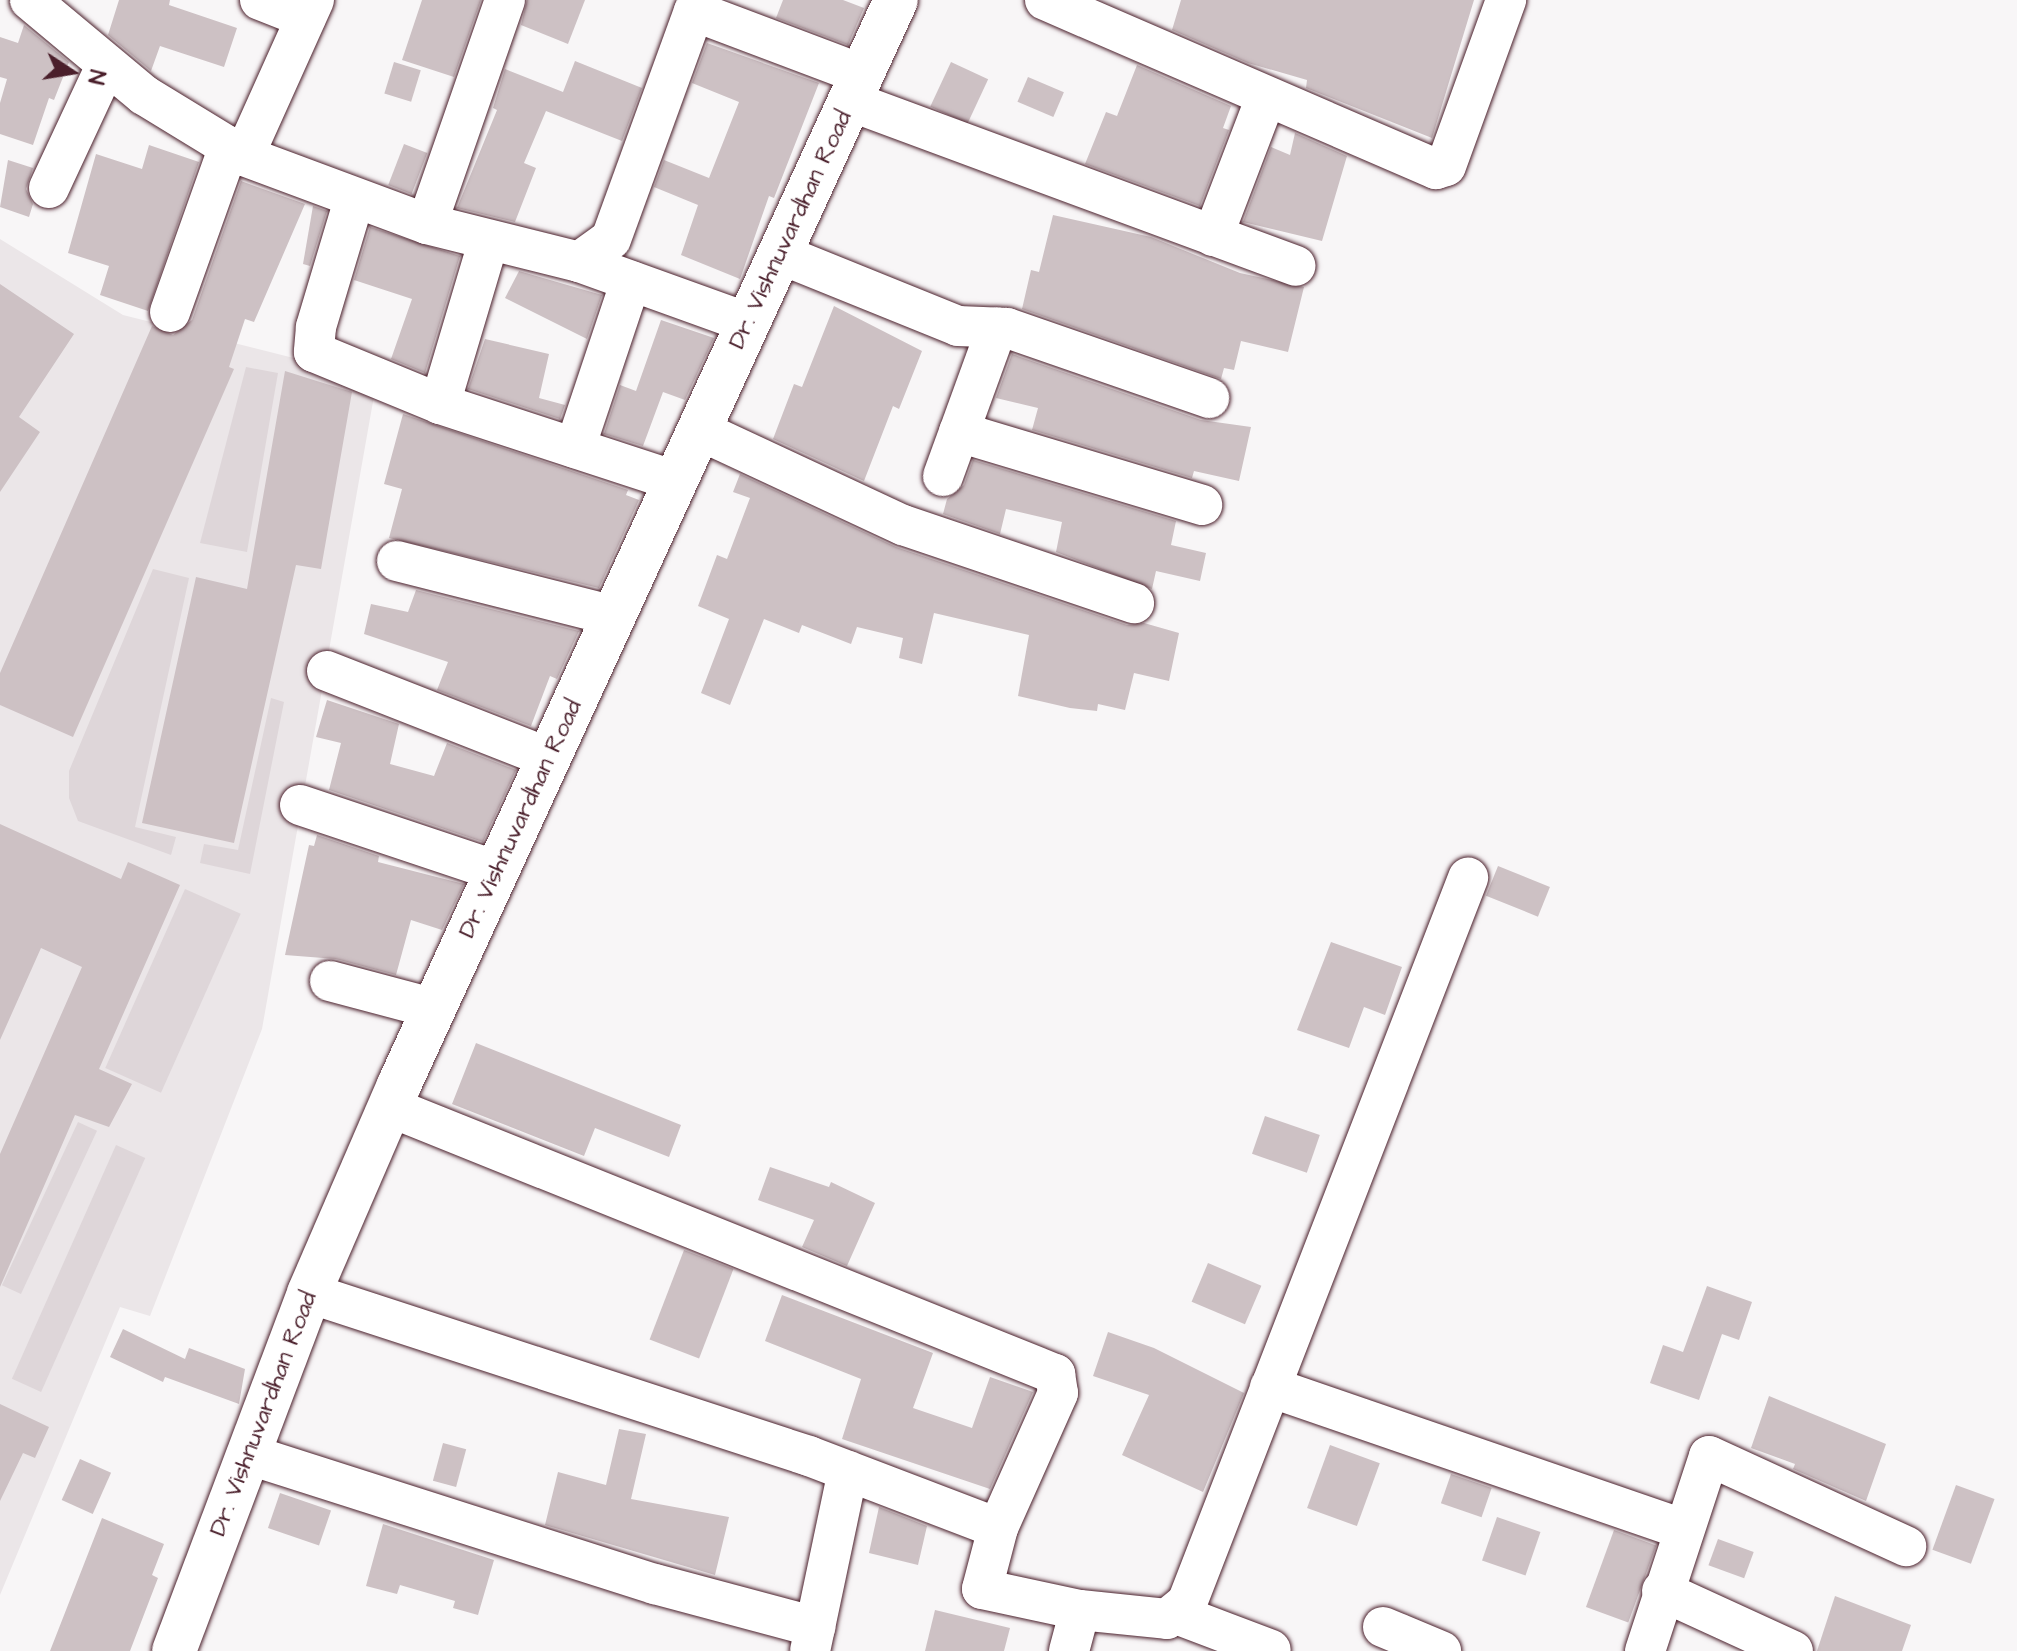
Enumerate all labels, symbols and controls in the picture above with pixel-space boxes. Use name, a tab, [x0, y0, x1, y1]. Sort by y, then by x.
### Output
north arrow	[32, 32, 112, 112]
text: N	[79, 67, 113, 87]
street label: Dr. Vishnuvardhan Road	[723, 106, 859, 354]
street label: Dr. Vishnuvardhan Road	[453, 695, 589, 943]
street label: Dr. Vishnuvardhan Road	[204, 1288, 324, 1540]

